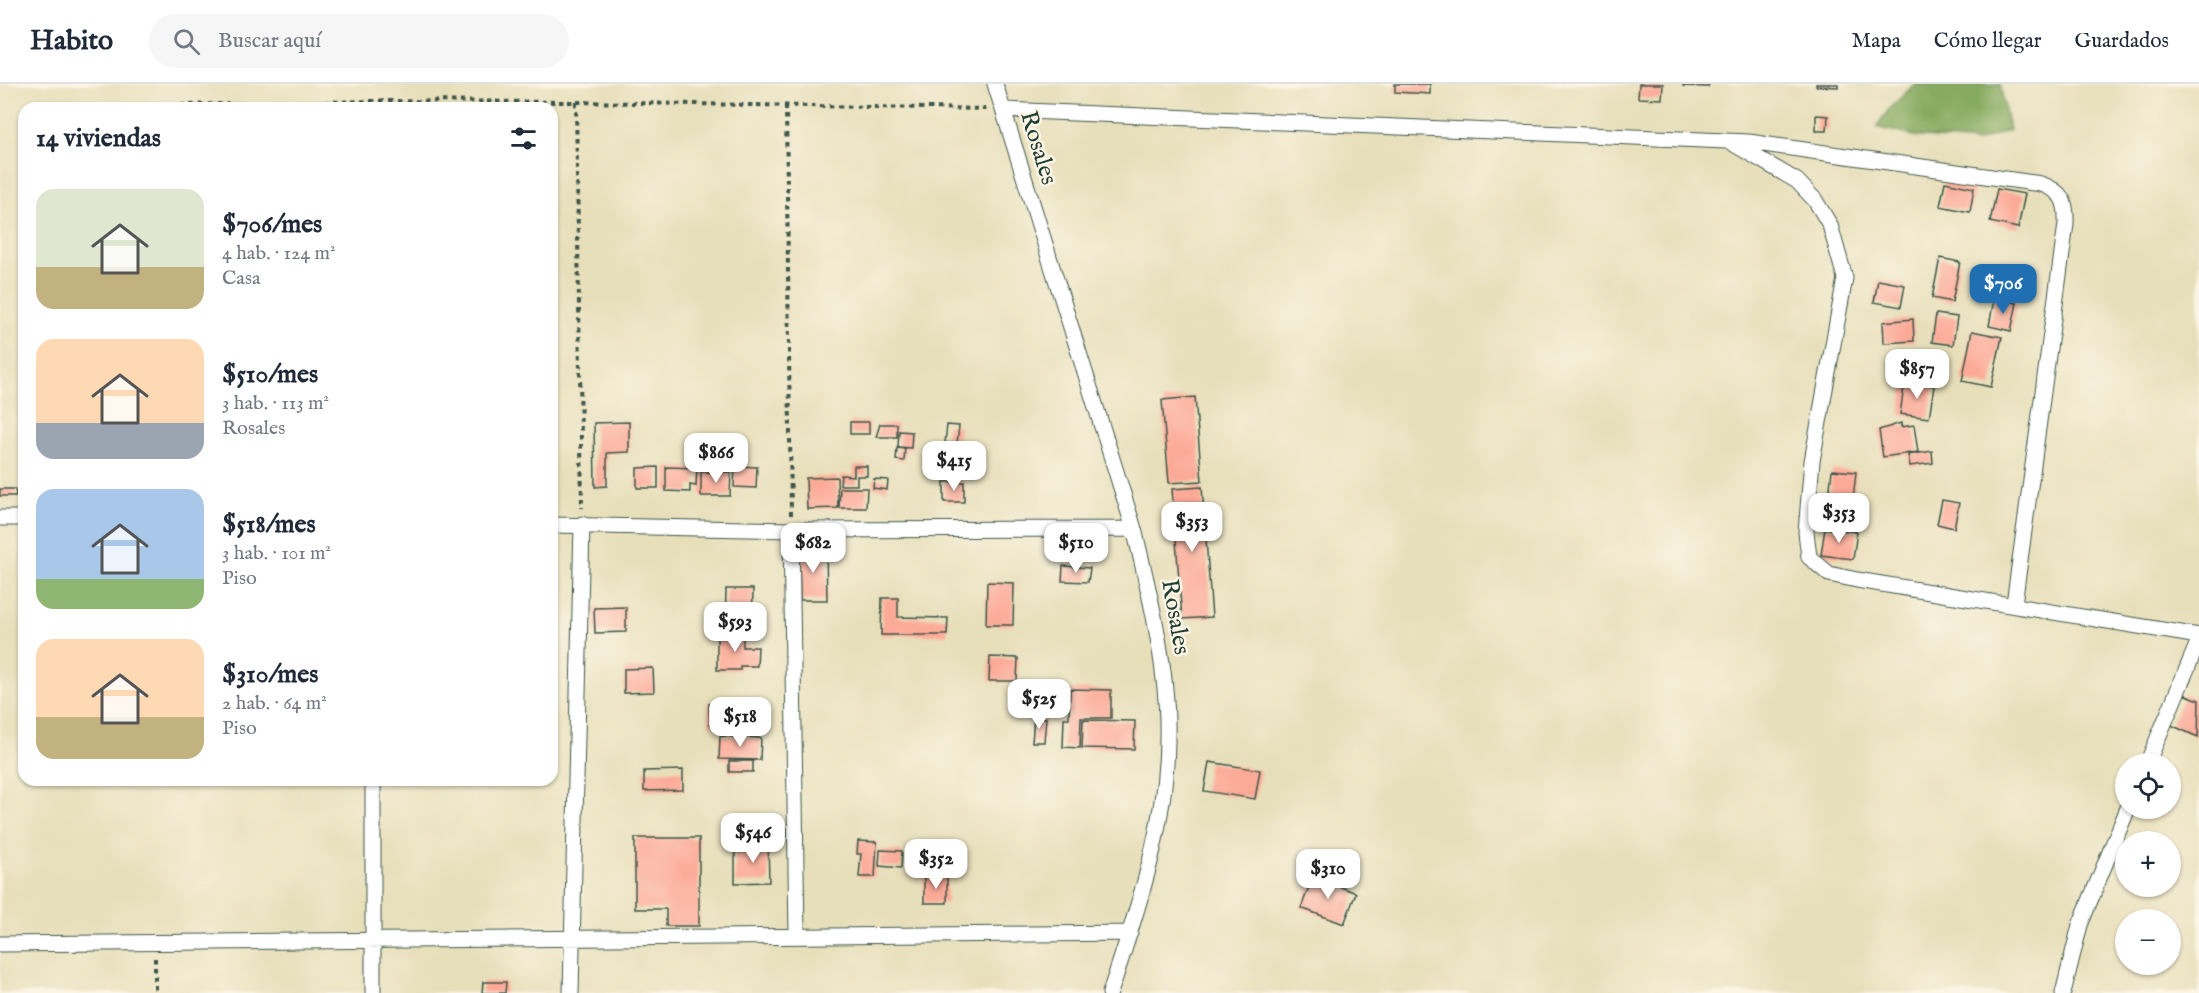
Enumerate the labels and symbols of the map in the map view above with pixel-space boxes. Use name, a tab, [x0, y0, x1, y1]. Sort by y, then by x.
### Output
street label: Rosales	[1012, 107, 1064, 189]
pin: $706	[1967, 264, 2039, 315]
pin: $857	[1881, 349, 1953, 400]
pin: $866	[680, 433, 752, 484]
pin: $415	[918, 441, 990, 492]
pin: $353	[1803, 493, 1875, 544]
pin: $353	[1156, 502, 1228, 553]
pin: $682	[777, 523, 849, 574]
pin: $510	[1040, 523, 1112, 574]
street label: Rosales	[1153, 577, 1197, 657]
pin: $593	[699, 602, 771, 653]
pin: $525	[1003, 679, 1075, 730]
pin: $518	[704, 697, 776, 748]
pin: $546	[717, 813, 789, 864]
pin: $352	[900, 839, 972, 890]
pin: $310	[1292, 849, 1364, 900]

